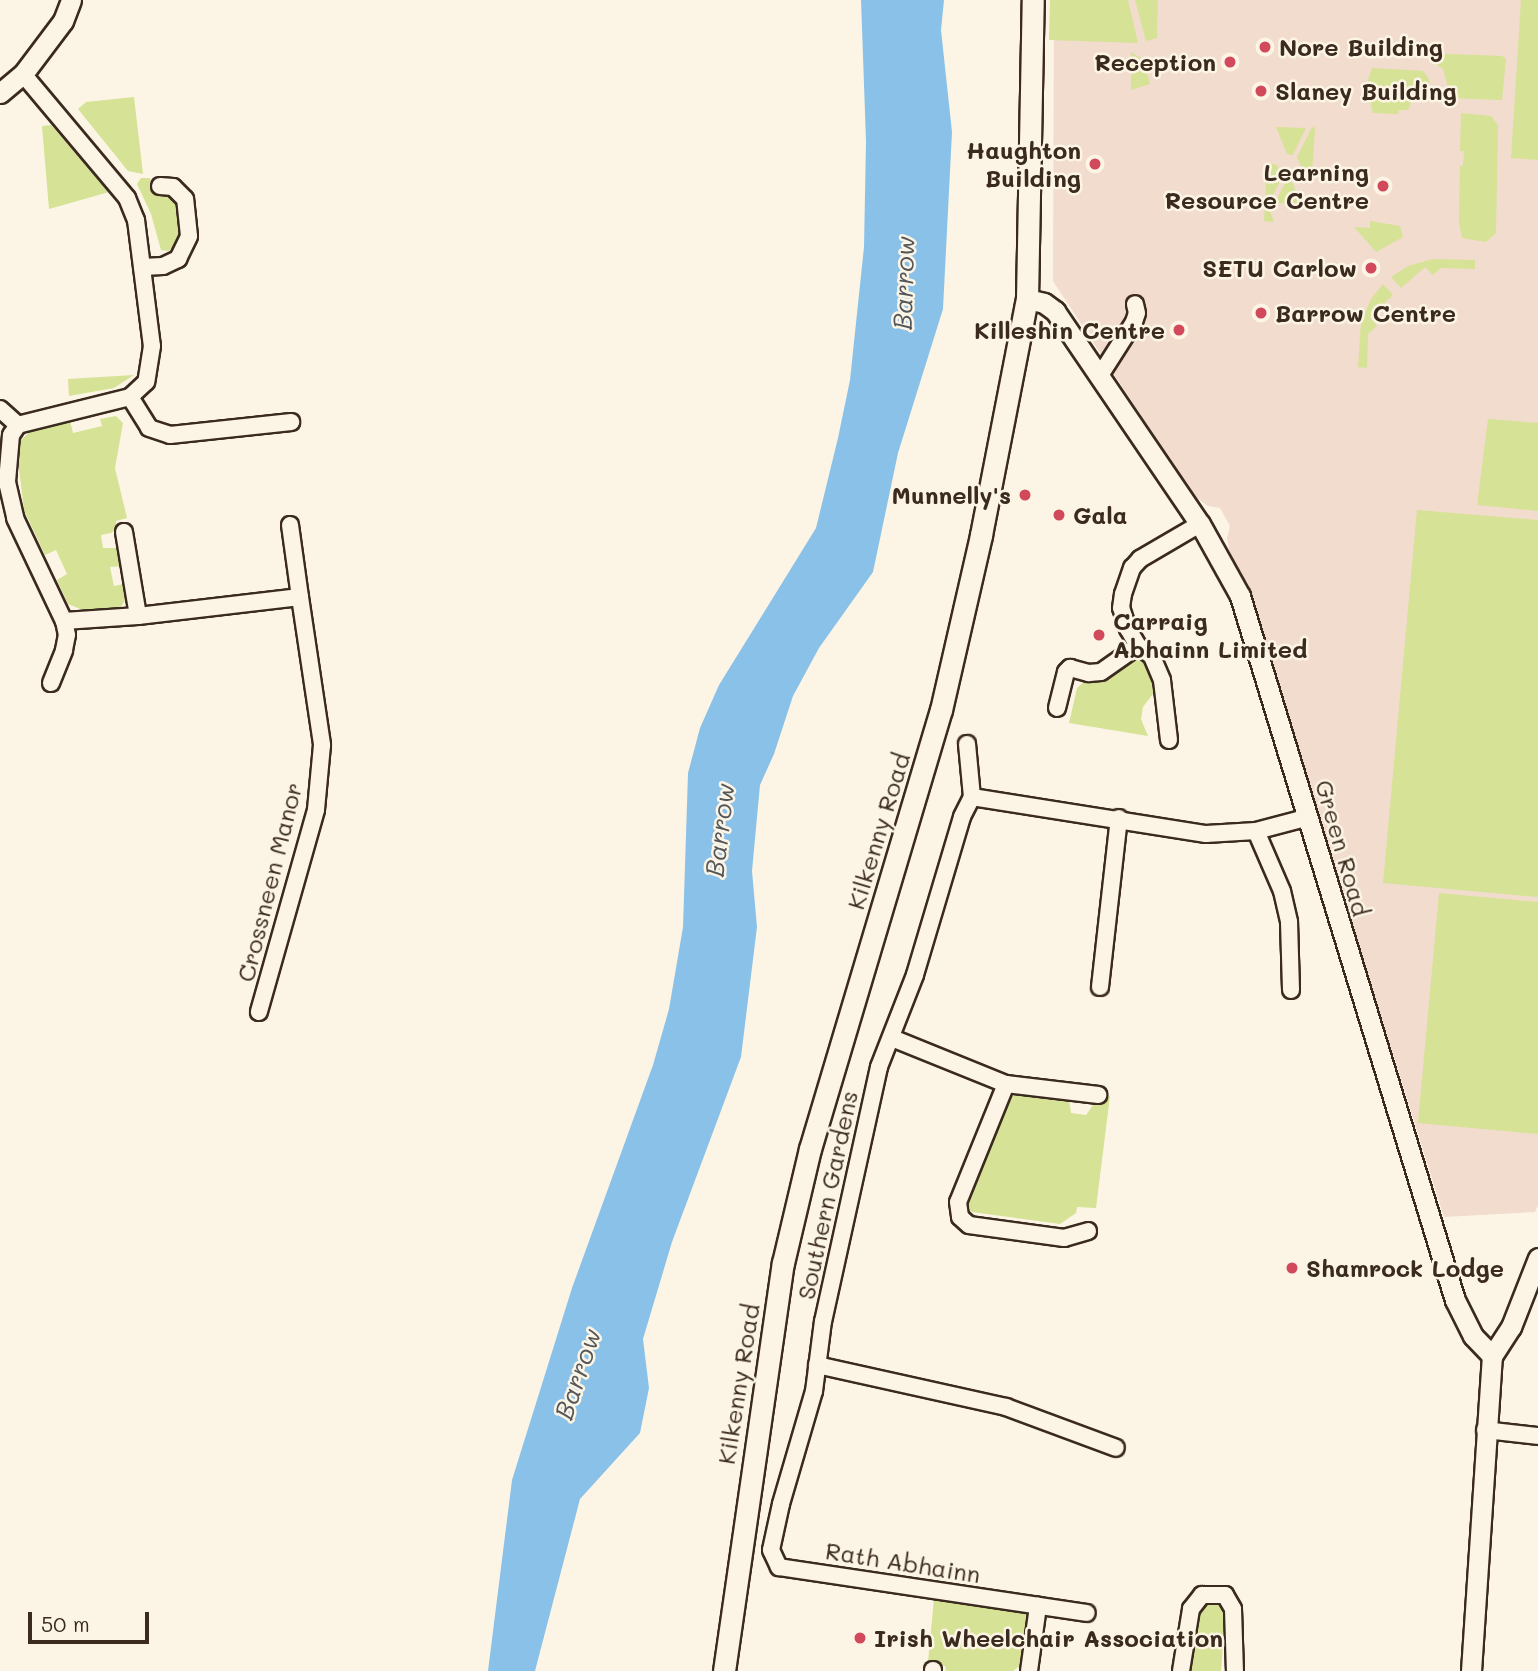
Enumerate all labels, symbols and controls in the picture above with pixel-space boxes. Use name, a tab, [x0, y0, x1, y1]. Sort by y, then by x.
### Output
place label: Nore Building	[1279, 33, 1443, 61]
marker: Nore Building	[1257, 39, 1273, 55]
place label: Reception	[1094, 48, 1216, 76]
marker: Reception	[1222, 54, 1238, 70]
place label: Slaney Building	[1275, 77, 1457, 105]
marker: Slaney Building	[1253, 83, 1269, 99]
place label: Haughton Building	[966, 136, 1081, 192]
marker: Haughton Building	[1087, 156, 1103, 172]
place label: Learning Resource Centre	[1165, 158, 1369, 214]
marker: Learning Resource Centre	[1375, 178, 1391, 194]
water label: Barrow	[887, 235, 921, 331]
place label: SETU Carlow	[1202, 254, 1357, 282]
marker: SETU Carlow	[1363, 260, 1379, 276]
place label: Barrow Centre	[1275, 299, 1456, 327]
marker: Barrow Centre	[1253, 305, 1269, 321]
place label: Killeshin Centre	[974, 316, 1165, 344]
marker: Killeshin Centre	[1171, 322, 1187, 338]
place label: Munnelly's	[892, 481, 1011, 509]
marker: Munnelly's	[1017, 487, 1033, 503]
place label: Gala	[1073, 501, 1127, 529]
marker: Gala	[1051, 507, 1067, 523]
place label: Carraig Abhainn Limited	[1113, 607, 1307, 663]
marker: Carraig Abhainn Limited	[1091, 627, 1107, 643]
street label: Kilkenny Road	[841, 749, 915, 913]
street label: Green Road	[1310, 777, 1376, 919]
street label: Crossneen Manor	[230, 779, 308, 985]
water label: Barrow	[699, 781, 741, 879]
street label: Southern Gardens	[791, 1088, 863, 1302]
place label: Shamrock Lodge	[1306, 1254, 1504, 1282]
marker: Shamrock Lodge	[1284, 1260, 1300, 1276]
street label: Kilkenny Road	[711, 1302, 765, 1466]
water label: Barrow	[548, 1324, 608, 1424]
street label: Rath Abhainn	[823, 1536, 983, 1588]
scale bar	[32, 1598, 152, 1642]
text: 50 m	[41, 1610, 90, 1637]
place label: Irish Wheelchair Association	[874, 1624, 1223, 1652]
marker: Irish Wheelchair Association	[852, 1630, 868, 1646]

